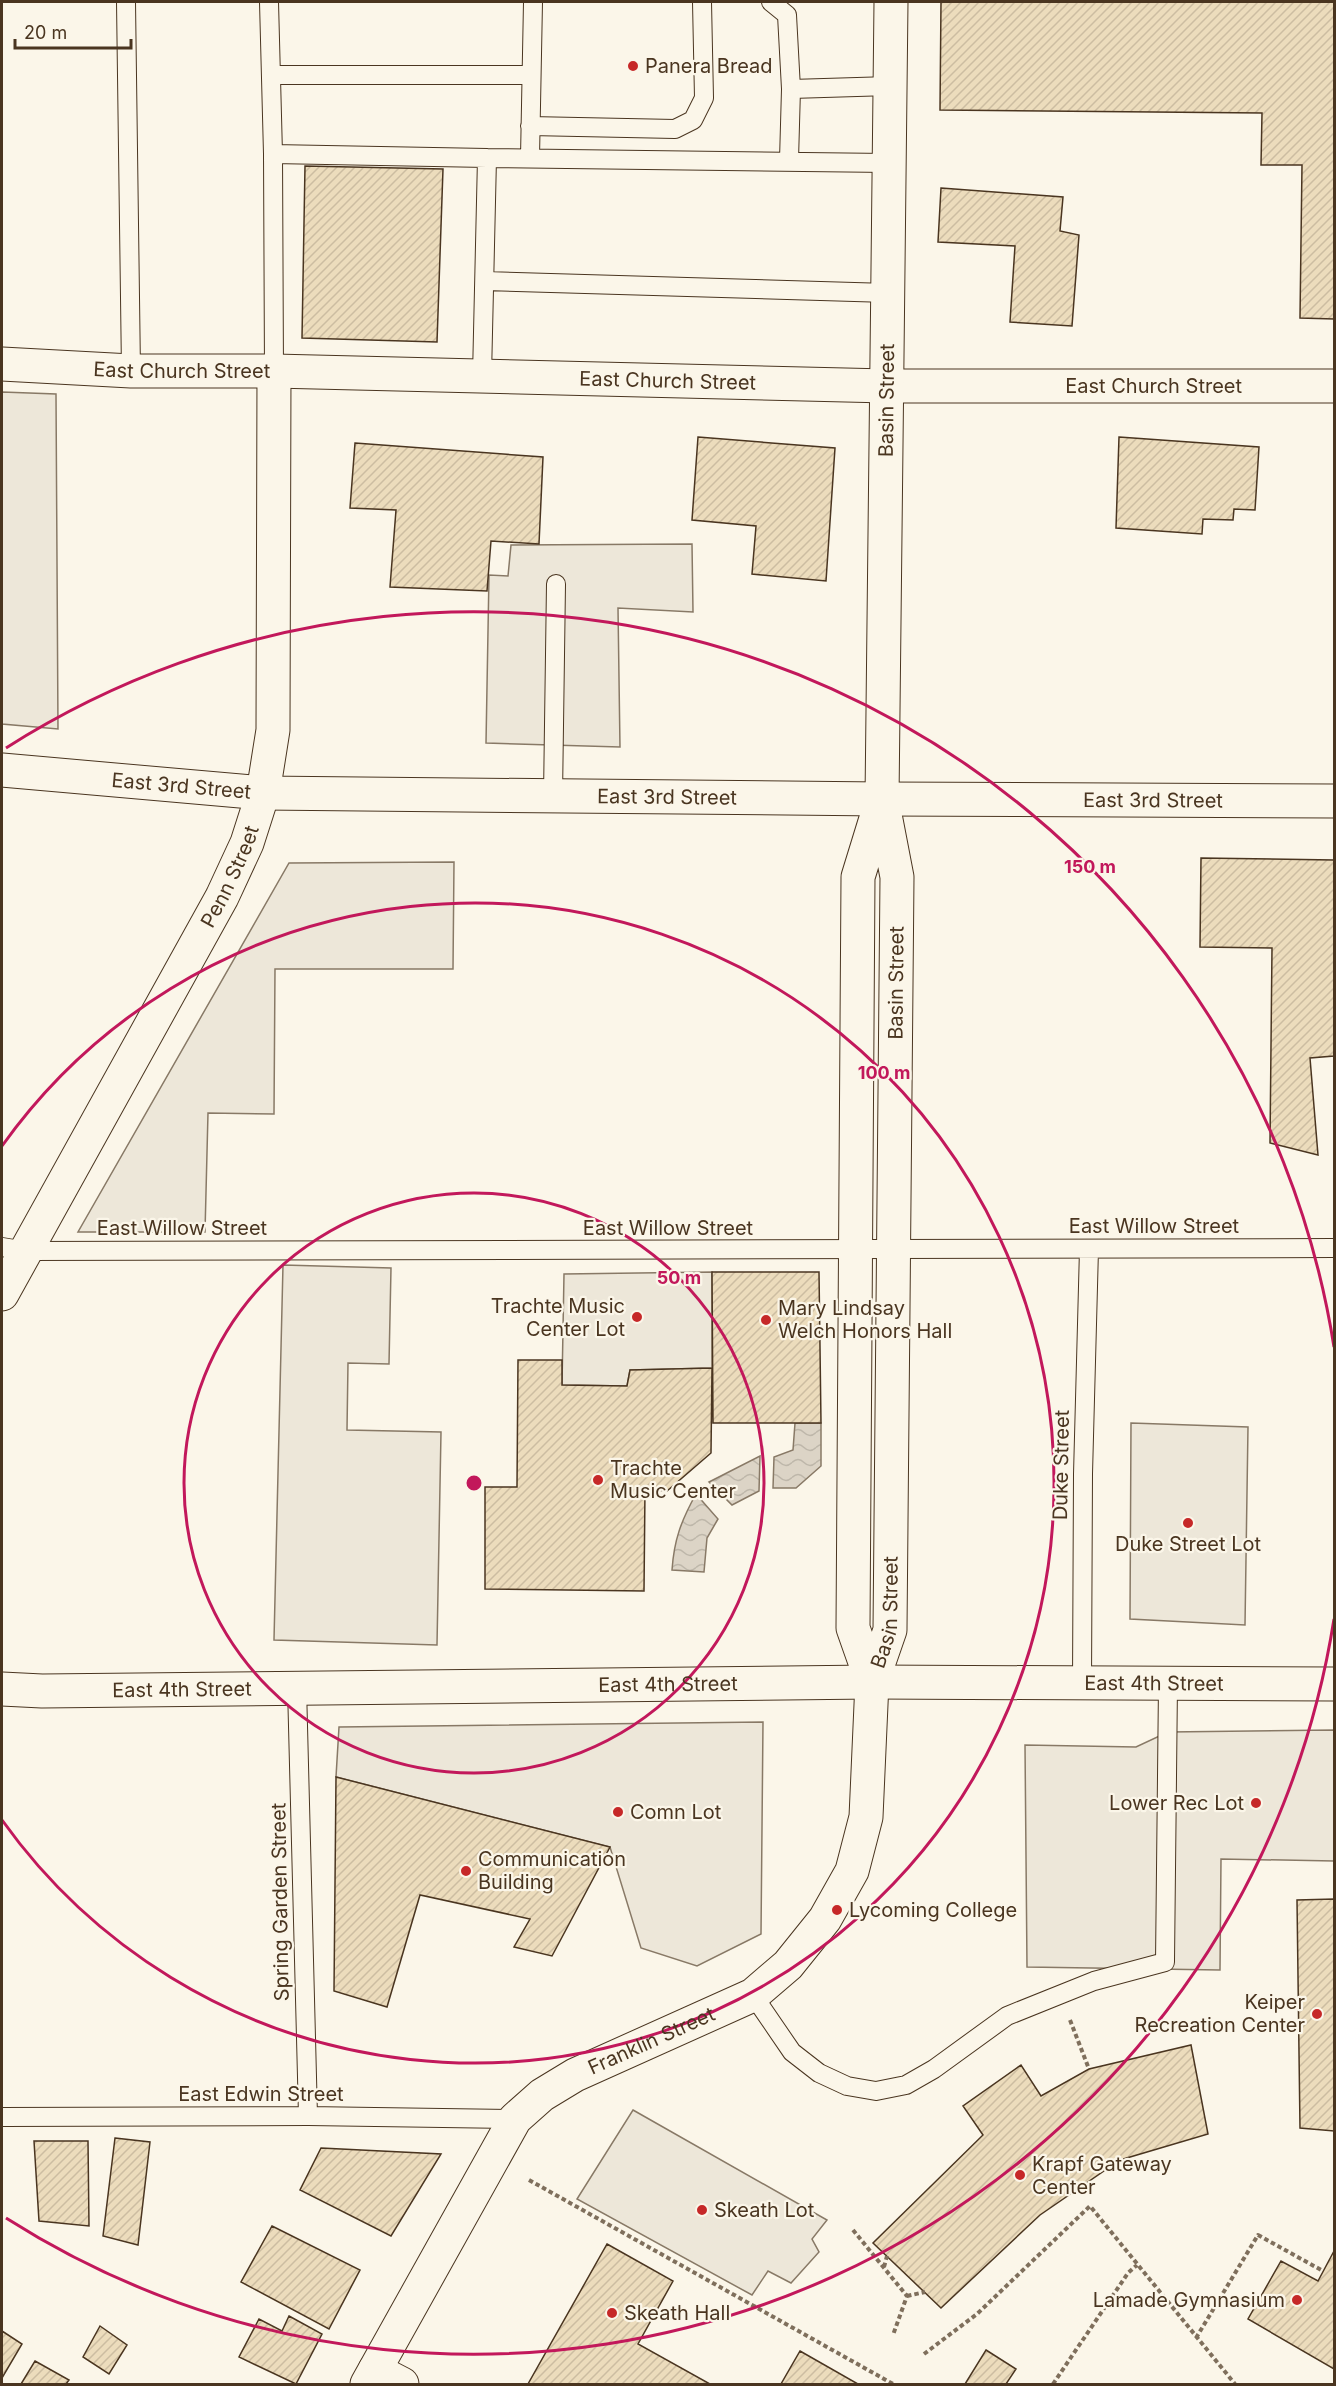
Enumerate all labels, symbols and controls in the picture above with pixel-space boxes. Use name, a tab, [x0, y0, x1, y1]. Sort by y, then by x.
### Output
scale bar	[15, 12, 130, 50]
text: 20 m	[24, 22, 67, 43]
place label: Panera Bread	[645, 54, 772, 78]
marker: Panera Bread	[626, 59, 640, 73]
street label: Basin Street	[874, 343, 899, 457]
street label: East Church Street	[93, 357, 271, 383]
street label: East Church Street	[579, 366, 757, 395]
street label: East Church Street	[1065, 374, 1243, 398]
street label: East 3rd Street	[111, 768, 253, 804]
street label: East 3rd Street	[597, 784, 737, 810]
street label: East 3rd Street	[1083, 788, 1223, 813]
street label: Penn Street	[196, 822, 264, 932]
text: 150 m	[1064, 856, 1116, 877]
street label: Basin Street	[883, 926, 909, 1040]
text: 100 m	[858, 1062, 910, 1083]
street label: East Willow Street	[1069, 1214, 1240, 1238]
street label: East Willow Street	[97, 1216, 268, 1240]
street label: East Willow Street	[583, 1216, 754, 1240]
text: 50 m	[657, 1267, 701, 1288]
place label: Trachte Music Center Lot	[491, 1294, 625, 1341]
place label: Mary Lindsay Welch Honors Hall	[778, 1296, 952, 1343]
marker: Trachte Music Center Lot	[630, 1310, 644, 1324]
marker: Mary Lindsay Welch Honors Hall	[759, 1313, 773, 1327]
street label: Duke Street	[1048, 1409, 1074, 1520]
place label: Trachte Music Center	[610, 1456, 736, 1503]
centre of rings	[464, 1473, 484, 1493]
marker: Trachte Music Center	[591, 1473, 605, 1487]
marker: Duke Street Lot	[1181, 1516, 1195, 1530]
place label: Duke Street Lot	[1115, 1532, 1261, 1556]
street label: Basin Street	[866, 1556, 903, 1671]
street label: East 4th Street	[598, 1671, 738, 1697]
street label: East 4th Street	[1084, 1671, 1224, 1696]
street label: East 4th Street	[112, 1677, 252, 1702]
place label: Lower Rec Lot	[1109, 1791, 1244, 1815]
marker: Lower Rec Lot	[1249, 1796, 1263, 1810]
place label: Comn Lot	[630, 1800, 722, 1824]
street label: Spring Garden Street	[266, 1802, 294, 2001]
marker: Comn Lot	[611, 1805, 625, 1819]
place label: Communication Building	[478, 1847, 626, 1894]
marker: Communication Building	[459, 1864, 473, 1878]
place label: Lycoming College	[849, 1898, 1017, 1922]
marker: Lycoming College	[830, 1903, 844, 1917]
place label: Keiper Recreation Center	[1135, 1990, 1305, 2037]
street label: Franklin Street	[584, 2002, 719, 2080]
marker: Keiper Recreation Center	[1310, 2007, 1324, 2021]
street label: East Edwin Street	[178, 2082, 344, 2106]
place label: Krapf Gateway Center	[1032, 2152, 1172, 2199]
marker: Krapf Gateway Center	[1013, 2168, 1027, 2182]
place label: Skeath Lot	[714, 2198, 815, 2222]
marker: Skeath Lot	[695, 2203, 709, 2217]
place label: Lamade Gymnasium	[1093, 2288, 1285, 2312]
marker: Lamade Gymnasium	[1290, 2293, 1304, 2307]
place label: Skeath Hall	[624, 2301, 730, 2325]
marker: Skeath Hall	[605, 2306, 619, 2320]

